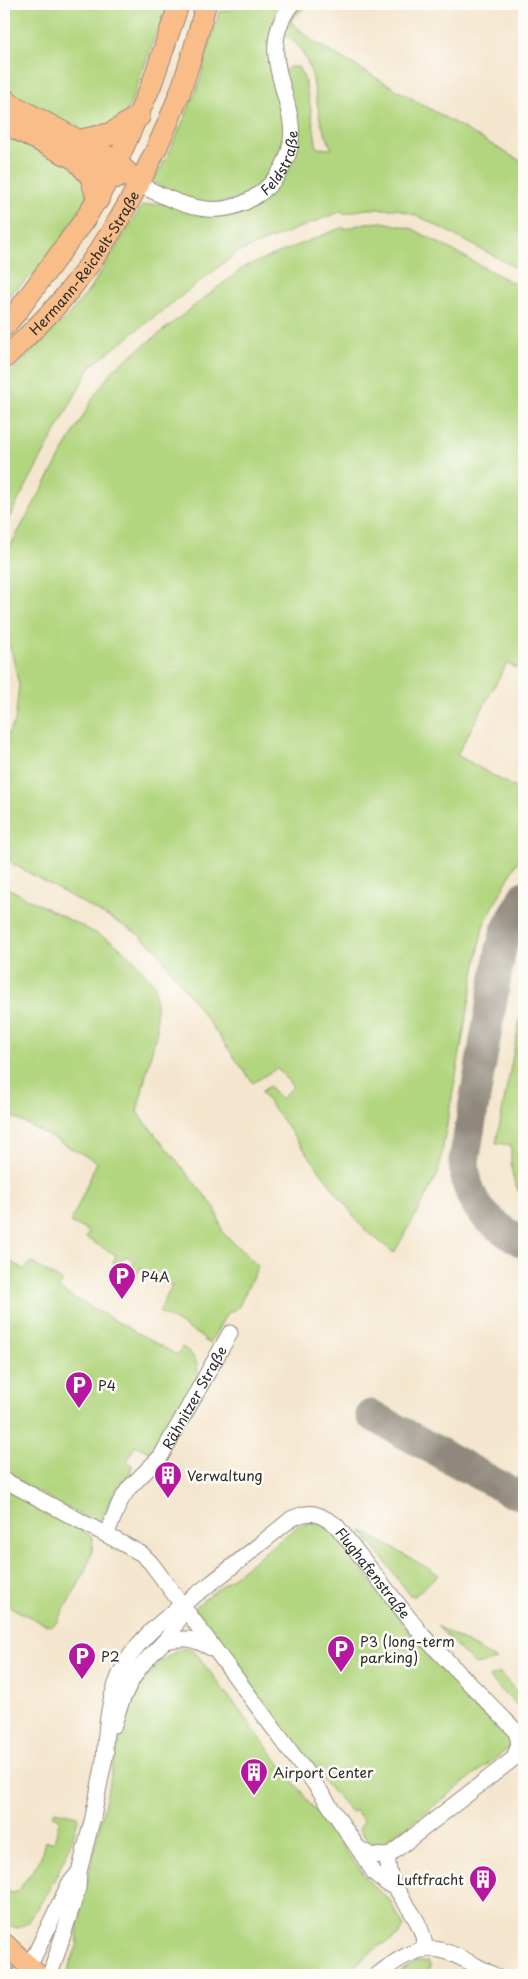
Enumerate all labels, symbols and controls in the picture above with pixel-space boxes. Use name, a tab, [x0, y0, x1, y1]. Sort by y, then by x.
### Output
street label: Feldstraße	[255, 130, 302, 200]
street label: Hermann-Reichelt-Straße	[24, 187, 144, 339]
parking icon: P4A	[107, 1261, 137, 1300]
place label: P4A	[141, 1266, 170, 1287]
street label: Rähnitzer Straße	[156, 1342, 231, 1453]
parking icon: P4	[64, 1370, 94, 1409]
place label: P4	[98, 1375, 116, 1396]
building icon: Verwaltung	[153, 1460, 183, 1499]
place label: Verwaltung	[187, 1465, 263, 1486]
street label: Flughafenstraße	[331, 1523, 416, 1623]
place label: P3 (long-term parking)	[360, 1631, 455, 1668]
parking icon: P3 (long-term parking)	[326, 1634, 356, 1673]
parking icon: P2	[67, 1641, 97, 1680]
place label: P2	[101, 1646, 120, 1667]
building icon: Airport Center	[239, 1757, 269, 1796]
place label: Airport Center	[273, 1762, 374, 1783]
building icon: Luftfracht	[468, 1864, 498, 1903]
place label: Luftfracht	[397, 1869, 464, 1890]

